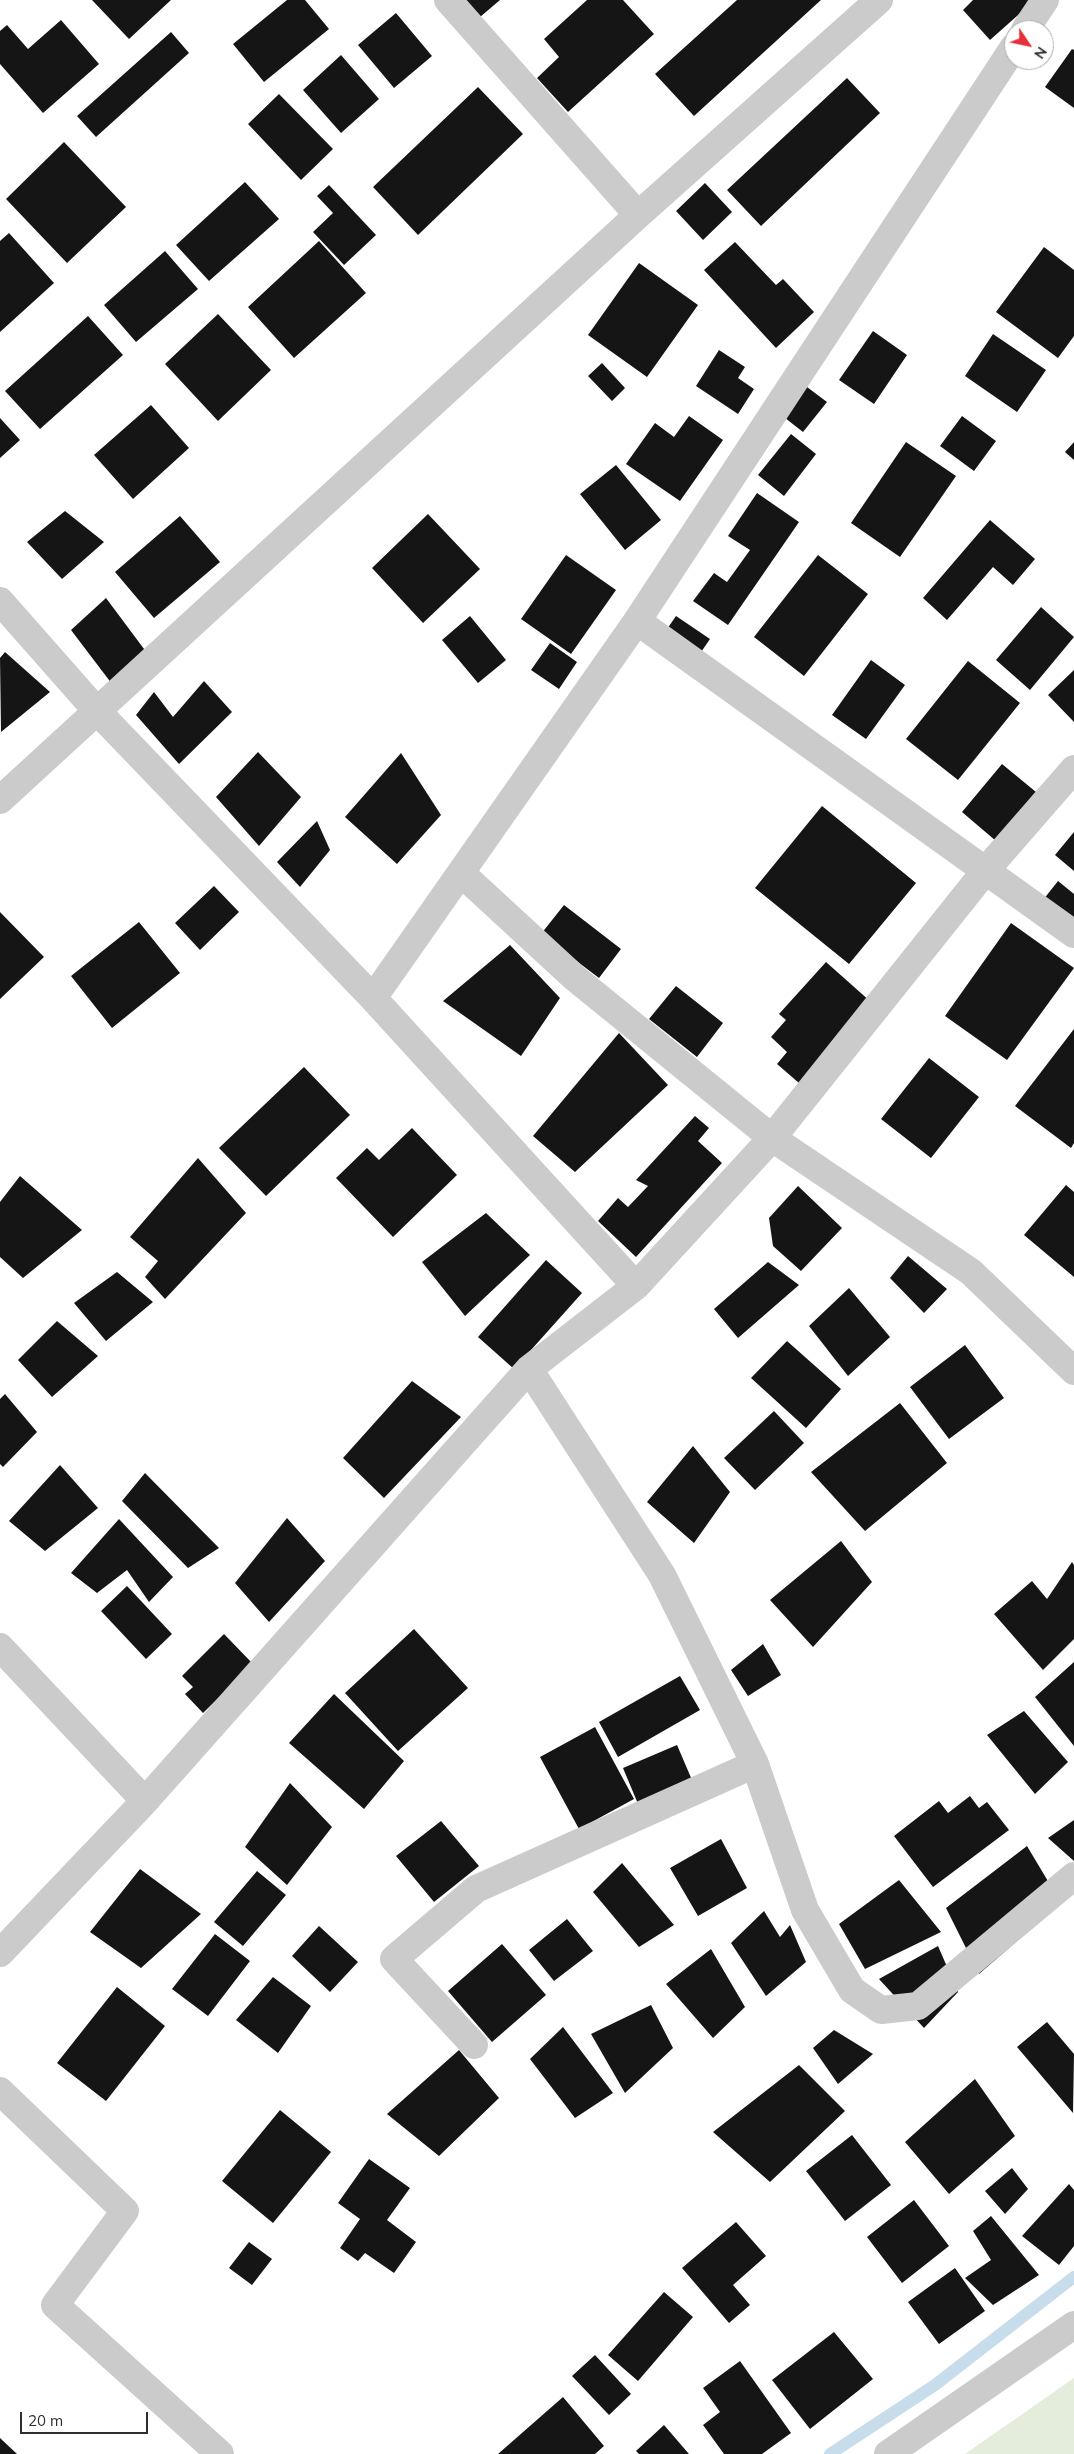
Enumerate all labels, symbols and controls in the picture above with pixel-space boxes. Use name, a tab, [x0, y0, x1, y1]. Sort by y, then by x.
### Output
north arrow	[1004, 20, 1054, 70]
text: N	[1030, 43, 1051, 62]
scale bar	[22, 2402, 150, 2434]
text: 20 m	[28, 2411, 63, 2430]

